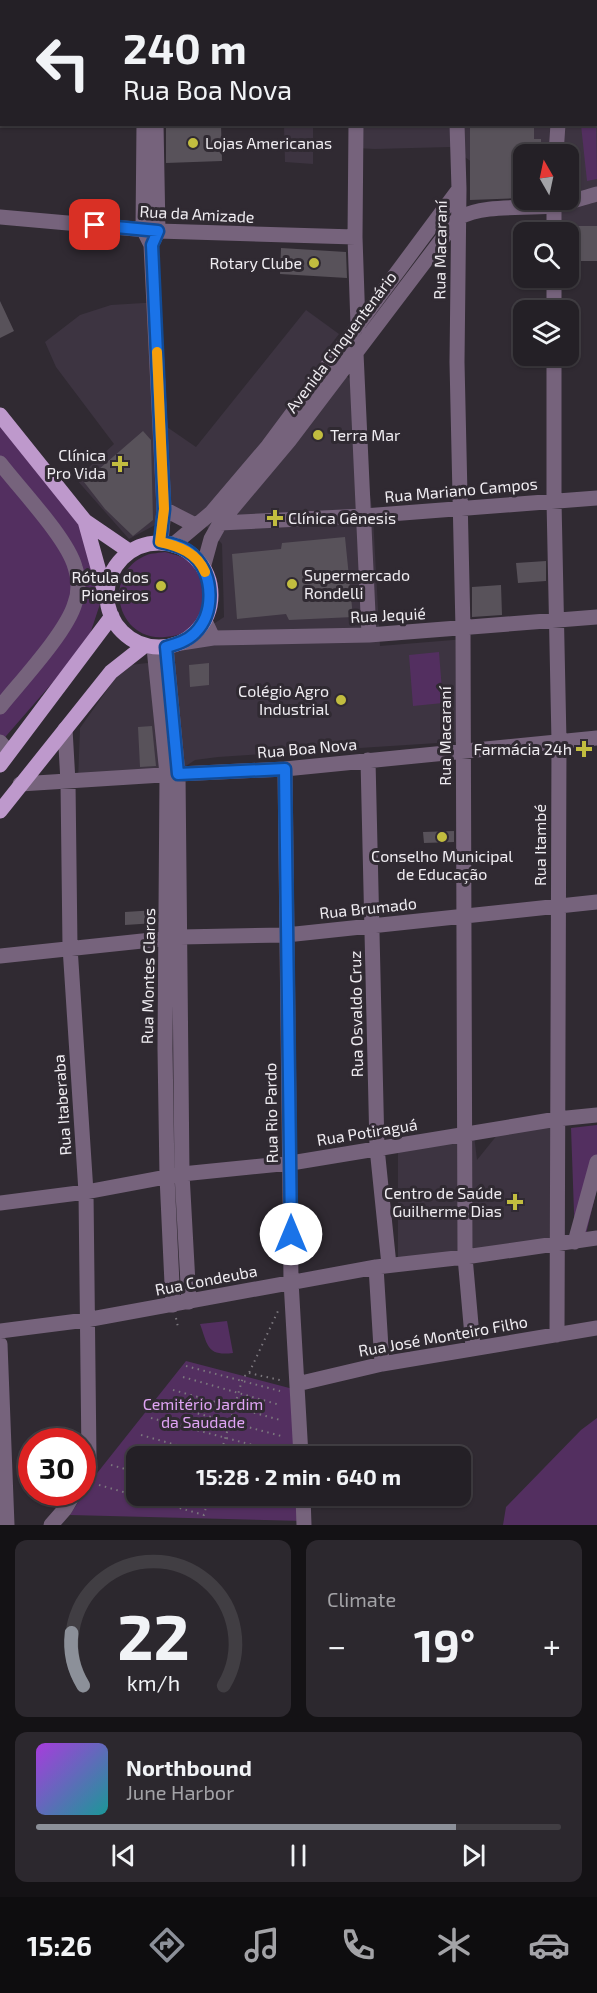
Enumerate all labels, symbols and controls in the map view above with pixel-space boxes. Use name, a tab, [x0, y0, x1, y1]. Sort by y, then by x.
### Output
text: 240 m	[123, 22, 247, 72]
icon: left	[24, 24, 102, 102]
text: Rua Boa Nova	[123, 73, 292, 105]
place label: Lojas Americanas	[205, 133, 332, 153]
marker: Lojas Americanas	[186, 136, 200, 150]
north arrow	[513, 144, 579, 210]
map controls	[513, 144, 579, 366]
pin	[69, 199, 120, 250]
street label: Rua Macaraní	[429, 199, 450, 300]
street label: Rua da Amizade	[139, 201, 255, 226]
icon: arrive	[78, 208, 111, 241]
button: search	[513, 222, 579, 288]
place label: Rotary Clube	[209, 253, 302, 272]
marker: Rotary Clube	[307, 256, 321, 270]
street label: Avenida Cinquentenário	[281, 267, 400, 416]
button: layers	[513, 300, 579, 366]
place label: Terra Mar	[330, 425, 401, 444]
marker: Terra Mar	[311, 428, 325, 442]
place label: Clínica Pro Vida	[46, 445, 106, 482]
marker: Clínica Pro Vida	[111, 455, 129, 473]
street label: Rua Mariano Campos	[384, 473, 538, 506]
place label: Clínica Gênesis	[288, 508, 396, 527]
marker: Clínica Gênesis	[266, 509, 284, 527]
place label: Supermercado Rondelli	[304, 565, 410, 602]
place label: Rótula dos Pioneiros	[71, 567, 149, 604]
marker: Supermercado Rondelli	[285, 577, 299, 591]
marker: Rótula dos Pioneiros	[154, 579, 168, 593]
street label: Rua Jequié	[350, 603, 426, 626]
place label: Colégio Agro Industrial	[238, 681, 329, 718]
street label: Rua Macaraní	[435, 685, 454, 786]
marker: Colégio Agro Industrial	[334, 693, 348, 707]
street label: Rua Boa Nova	[256, 734, 358, 761]
place label: Farmácia 24h	[473, 739, 572, 758]
marker: Farmácia 24h	[577, 742, 591, 756]
street label: Rua Itambé	[530, 804, 549, 886]
marker: Conselho Municipal de Educação	[435, 830, 449, 844]
place label: Conselho Municipal de Educação	[371, 846, 513, 884]
street label: Rua Brumado	[318, 893, 418, 922]
street label: Rua Montes Claros	[137, 908, 158, 1044]
street label: Rua Osvaldo Cruz	[345, 950, 366, 1078]
street label: Rua Itaberaba	[48, 1054, 75, 1156]
street label: Rua Rio Pardo	[260, 1063, 281, 1163]
street label: Rua Potiraguá	[315, 1114, 419, 1149]
place label: Centro de Saúde Guilherme Dias	[384, 1183, 502, 1220]
marker: Centro de Saúde Guilherme Dias	[506, 1193, 524, 1211]
position arrow	[259, 1202, 323, 1266]
street label: Rua Condeuba	[153, 1260, 259, 1299]
street label: Rua José Monteiro Filho	[357, 1311, 529, 1360]
park label: Cemitério Jardim da Saudade	[143, 1394, 263, 1431]
speed limit sign: 30	[18, 1428, 96, 1506]
text: 15:28 · 2 min · 640 m	[196, 1463, 401, 1489]
text: Climate	[327, 1587, 396, 1611]
text: 22	[117, 1598, 189, 1673]
text: 19°	[414, 1617, 475, 1671]
text: −	[327, 1625, 346, 1665]
text: +	[543, 1625, 561, 1665]
text: km/h	[126, 1670, 180, 1695]
text: Northbound	[126, 1754, 252, 1780]
text: June Harbor	[126, 1780, 234, 1804]
icon: previous	[107, 1839, 140, 1872]
icon: pause	[282, 1839, 315, 1872]
icon: next	[457, 1839, 490, 1872]
icon: directions	[146, 1924, 188, 1966]
icon: music	[241, 1924, 283, 1966]
icon: phone	[337, 1924, 379, 1966]
icon: climate	[433, 1924, 475, 1966]
icon: car	[528, 1924, 570, 1966]
text: 15:26	[27, 1929, 92, 1961]

